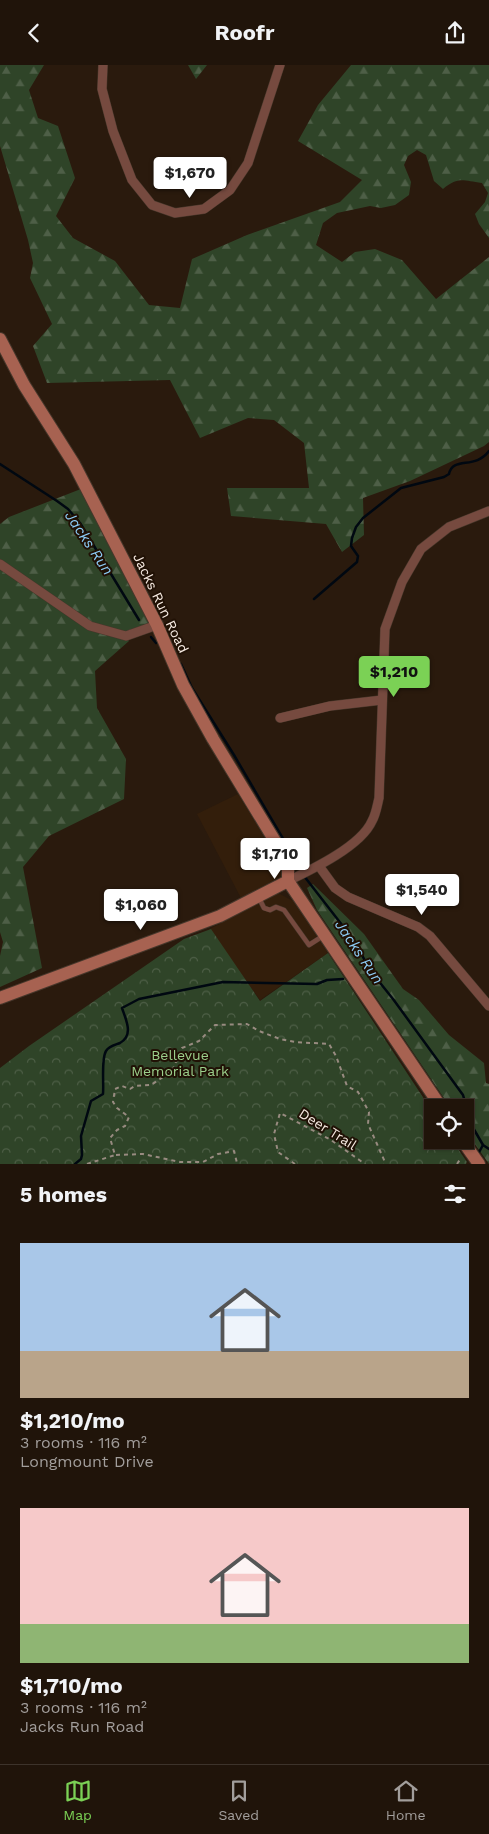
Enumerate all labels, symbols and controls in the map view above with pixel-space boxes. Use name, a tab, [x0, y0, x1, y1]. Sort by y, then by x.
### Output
icon: back	[20, 19, 48, 47]
icon: share	[441, 19, 469, 47]
text: Roofr	[215, 20, 274, 45]
pin: $1,670	[149, 157, 231, 199]
text: $1,670	[165, 163, 215, 182]
water label: Jacks Run	[61, 507, 117, 579]
street label: Jacks Run Road	[130, 551, 192, 655]
pin: $1,210	[353, 655, 435, 698]
text: $1,210	[370, 662, 418, 681]
pin: $1,710	[234, 837, 316, 880]
text: $1,710	[252, 844, 298, 863]
pin: $1,540	[381, 873, 463, 916]
text: $1,540	[396, 880, 448, 899]
pin: $1,060	[100, 889, 182, 931]
text: $1,060	[115, 895, 167, 914]
water label: Jacks Run	[331, 916, 387, 988]
park label: Bellevue Memorial Park	[131, 1047, 229, 1079]
map controls	[424, 1099, 474, 1149]
button: locate	[424, 1099, 474, 1149]
street label: Deer Trail	[296, 1105, 360, 1153]
icon: filters	[441, 1180, 469, 1208]
text: 5 homes	[20, 1182, 107, 1207]
icon: home	[200, 1275, 290, 1365]
text: $1,210/mo	[20, 1408, 125, 1433]
text: 3 rooms · 116 m²	[20, 1433, 147, 1452]
text: Longmount Drive	[20, 1452, 154, 1471]
icon: home	[200, 1540, 290, 1630]
text: $1,710/mo	[20, 1673, 123, 1698]
text: 3 rooms · 116 m²	[20, 1698, 147, 1717]
text: Jacks Run Road	[20, 1717, 144, 1736]
tab: Map	[63, 1777, 92, 1823]
tab: Saved	[218, 1777, 259, 1823]
tab: Home	[386, 1777, 426, 1823]

